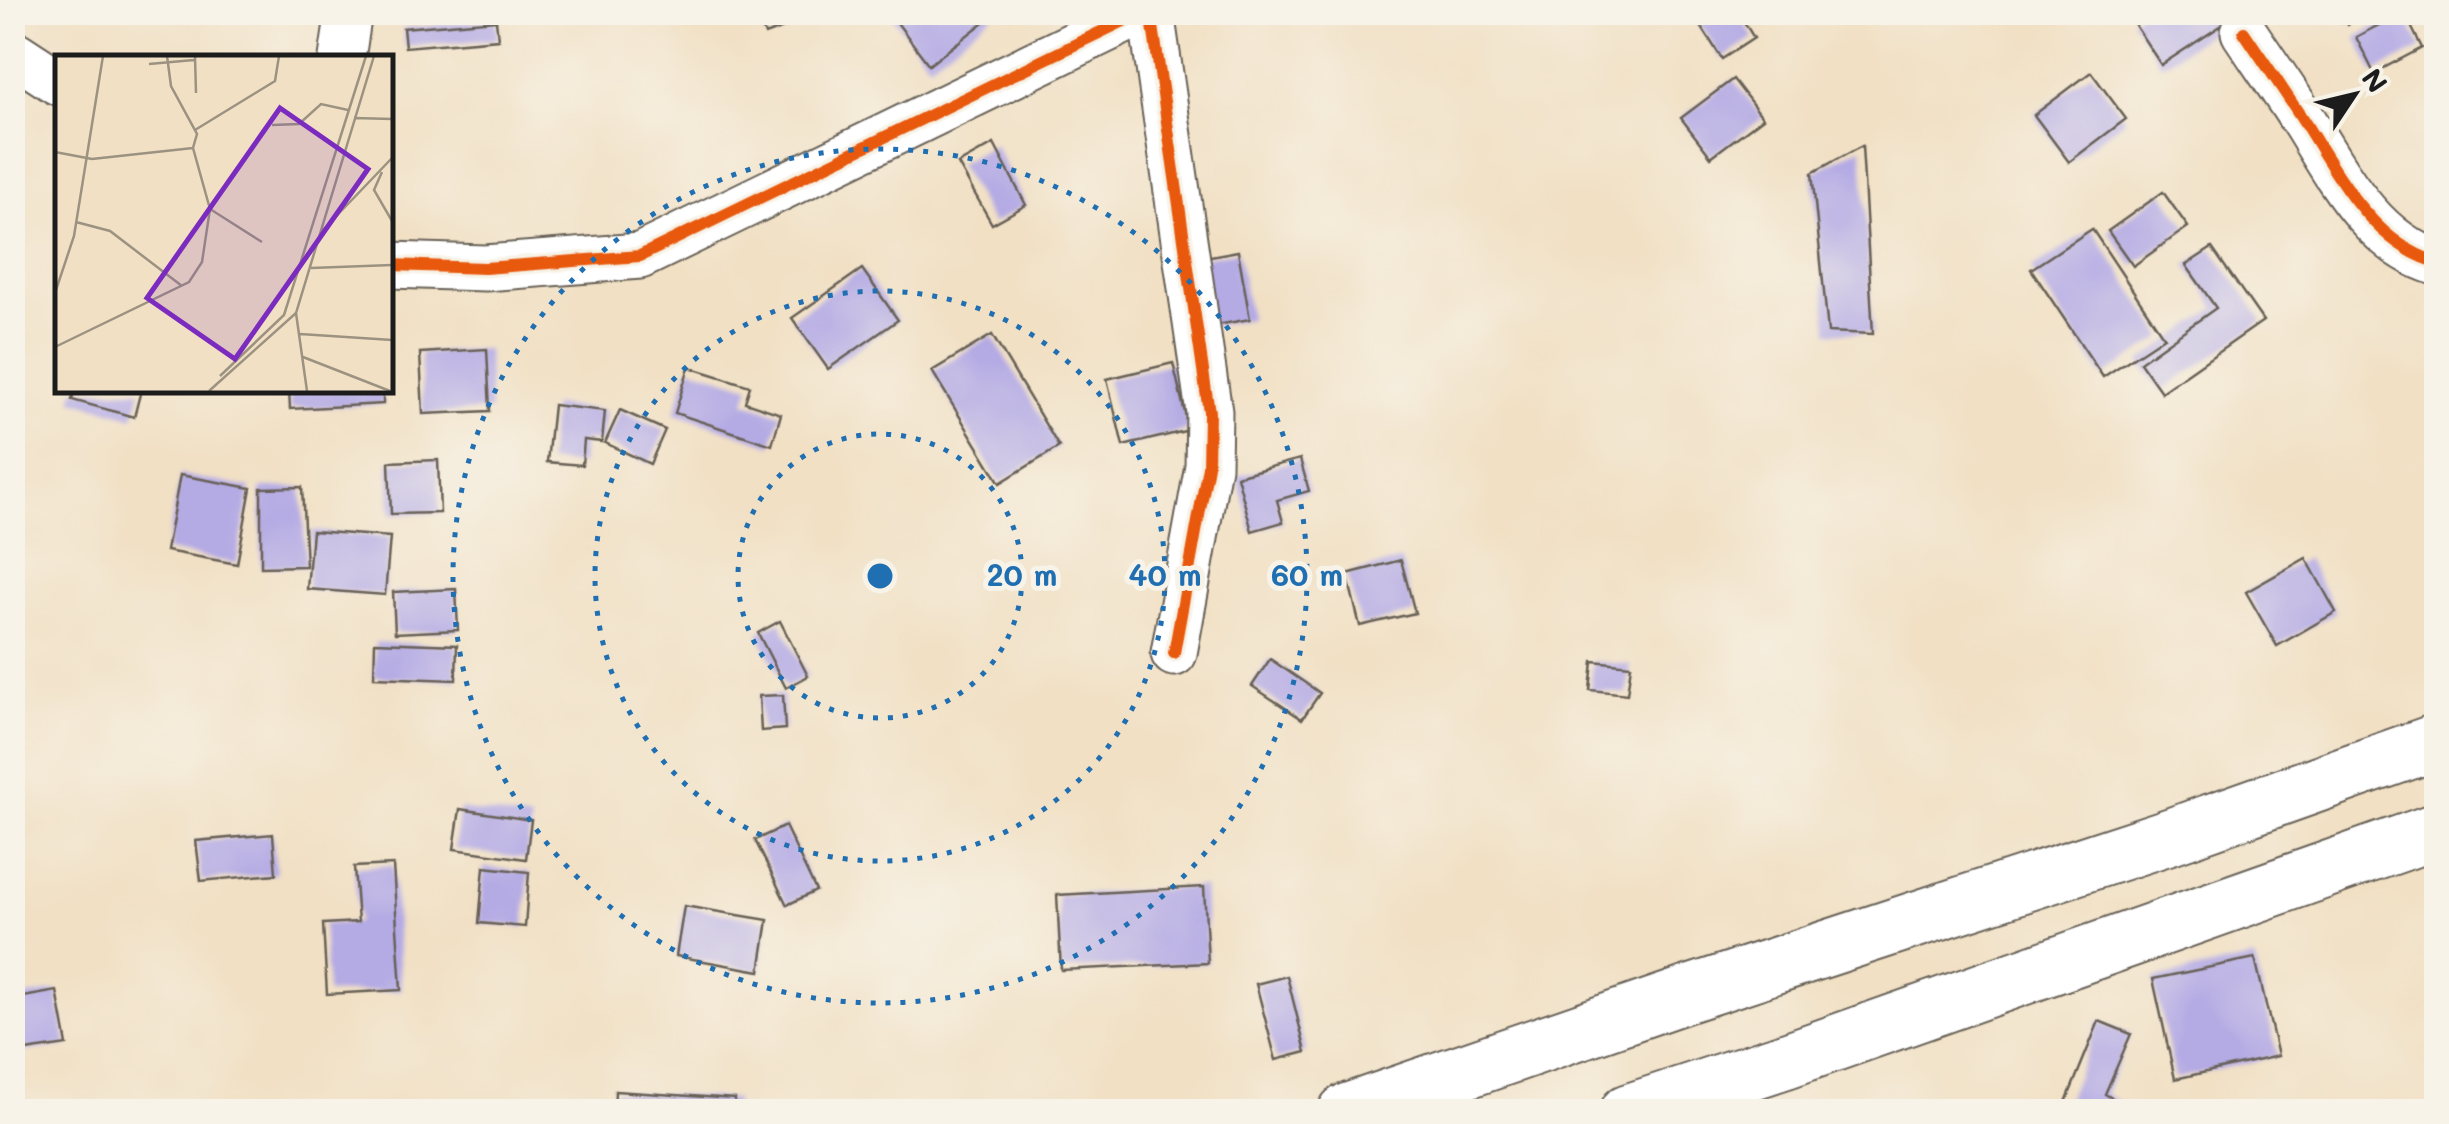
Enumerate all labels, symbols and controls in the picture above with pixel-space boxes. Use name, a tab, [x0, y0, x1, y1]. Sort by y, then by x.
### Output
north arrow	[2304, 45, 2404, 145]
inset map	[55, 55, 392, 392]
text: N	[2354, 61, 2396, 99]
text: 20 m	[987, 554, 1057, 594]
text: 40 m	[1129, 554, 1201, 594]
text: 60 m	[1271, 554, 1343, 594]
centre of rings	[862, 558, 898, 594]

